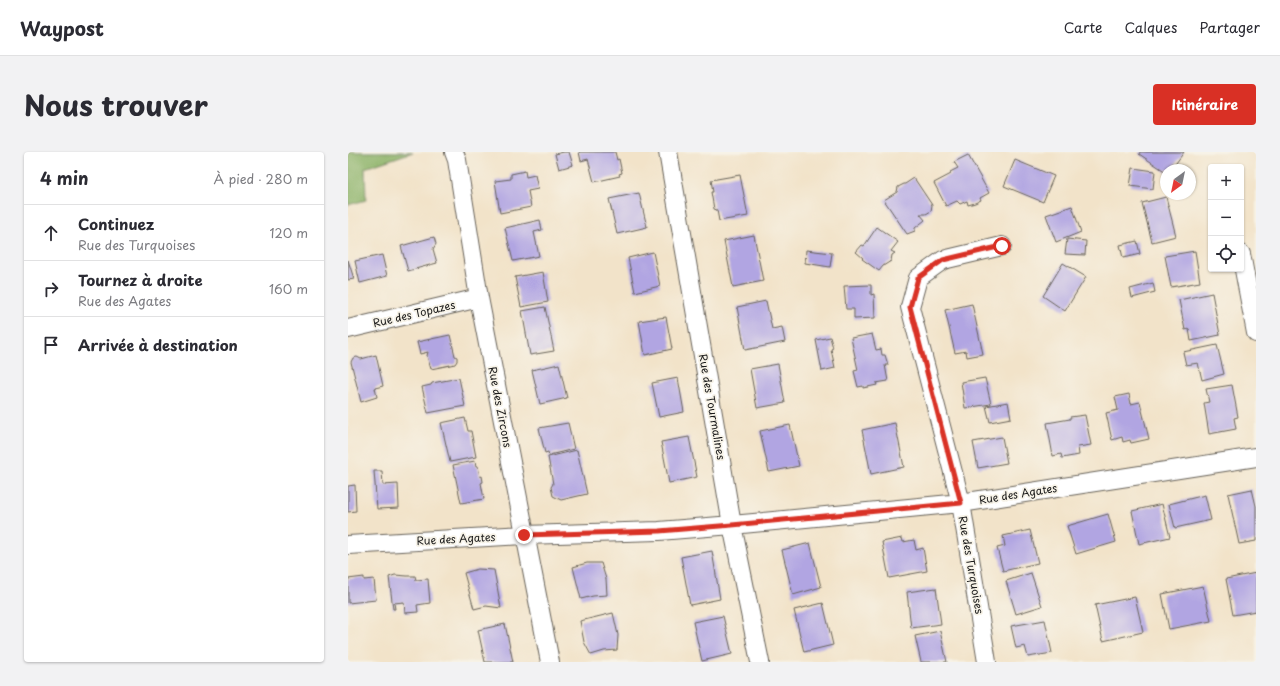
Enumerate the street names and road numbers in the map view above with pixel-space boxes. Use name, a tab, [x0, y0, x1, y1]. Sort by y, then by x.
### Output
street label: Rue des Topazes	[371, 296, 457, 331]
street label: Rue des Tourmalines	[695, 353, 730, 461]
street label: Rue des Zircons	[484, 365, 517, 449]
street label: Rue des Agates	[978, 479, 1058, 508]
street label: Rue des Turquoises	[955, 515, 988, 615]
street label: Rue des Agates	[416, 528, 496, 549]

